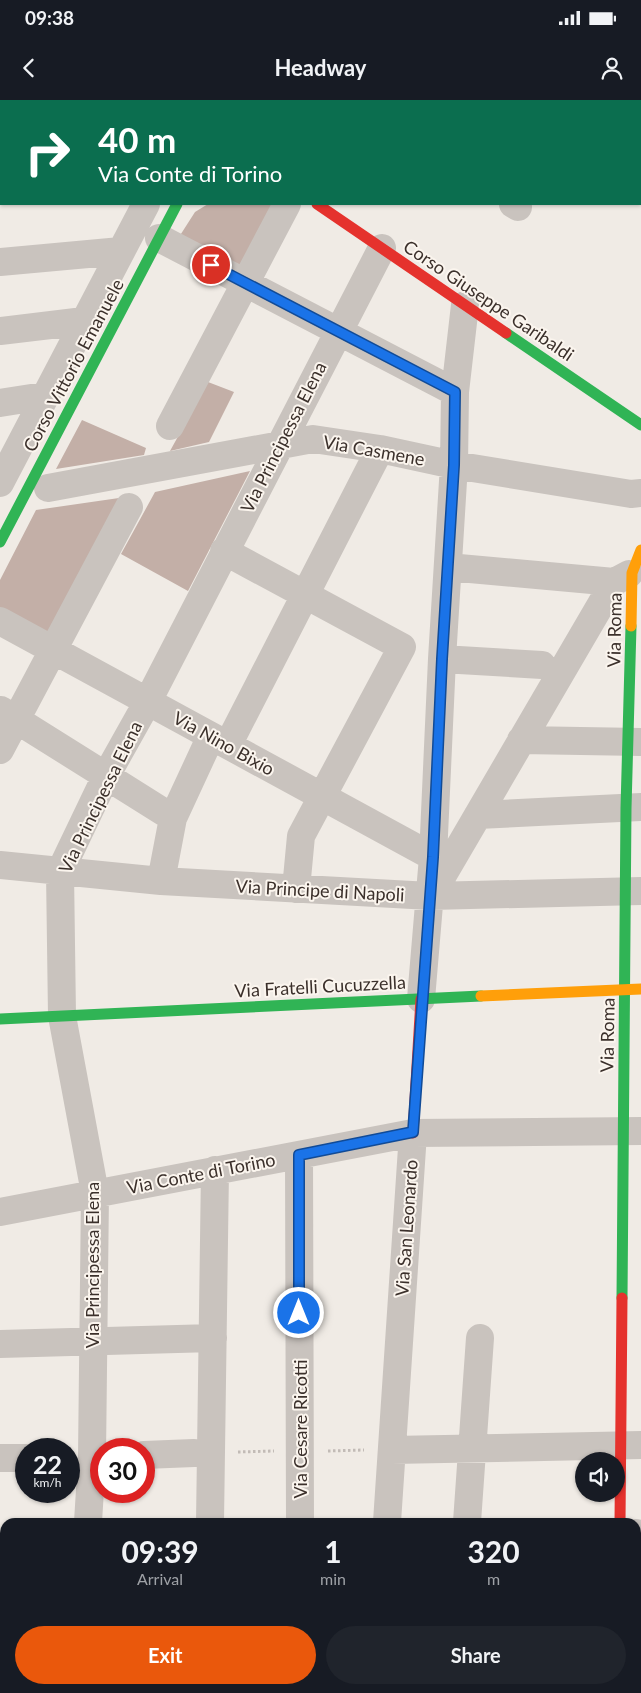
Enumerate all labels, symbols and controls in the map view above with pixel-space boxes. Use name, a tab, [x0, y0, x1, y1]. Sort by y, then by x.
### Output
text: 09:38	[25, 6, 74, 29]
icon: back	[15, 54, 43, 82]
text: Headway	[275, 54, 366, 81]
icon: person	[598, 54, 626, 82]
text: 40 m	[98, 118, 176, 160]
icon: right	[15, 120, 80, 185]
text: Via Conte di Torino	[98, 160, 282, 187]
street label: Corso Giuseppe Garibaldi	[400, 235, 578, 365]
pin	[190, 244, 232, 286]
icon: arrive	[197, 251, 225, 279]
street label: Corso Vittorio Emanuele	[18, 275, 128, 455]
street label: Via Principessa Elena	[235, 358, 331, 516]
street label: Via Casmene	[322, 430, 426, 470]
street label: Via Roma	[602, 592, 626, 668]
street label: Via Nino Bixio	[170, 706, 278, 780]
street label: Via Principessa Elena	[54, 717, 146, 877]
street label: Via Principe di Napoli	[235, 875, 405, 905]
street label: Via Fratelli Cucuzzella	[234, 971, 406, 1001]
street label: Via Roma	[595, 997, 619, 1073]
street label: Via Conte di Torino	[125, 1148, 277, 1198]
street label: Via San Leonardo	[390, 1159, 422, 1297]
street label: Via Principessa Elena	[81, 1182, 103, 1348]
position arrow	[272, 1286, 324, 1338]
street label: Via Cesare Ricotti	[289, 1359, 311, 1499]
speed limit sign: 30	[90, 1438, 155, 1503]
text: 22	[33, 1449, 62, 1479]
map controls	[575, 1452, 625, 1502]
button: sound	[575, 1452, 625, 1502]
text: km/h	[33, 1475, 62, 1490]
text: 09:39	[121, 1533, 199, 1569]
text: 1	[324, 1533, 342, 1569]
text: 320	[467, 1533, 520, 1569]
text: Arrival	[137, 1569, 183, 1588]
text: min	[320, 1569, 346, 1588]
text: m	[487, 1569, 500, 1588]
button: Exit	[15, 1626, 316, 1684]
button: Share	[326, 1626, 626, 1684]

